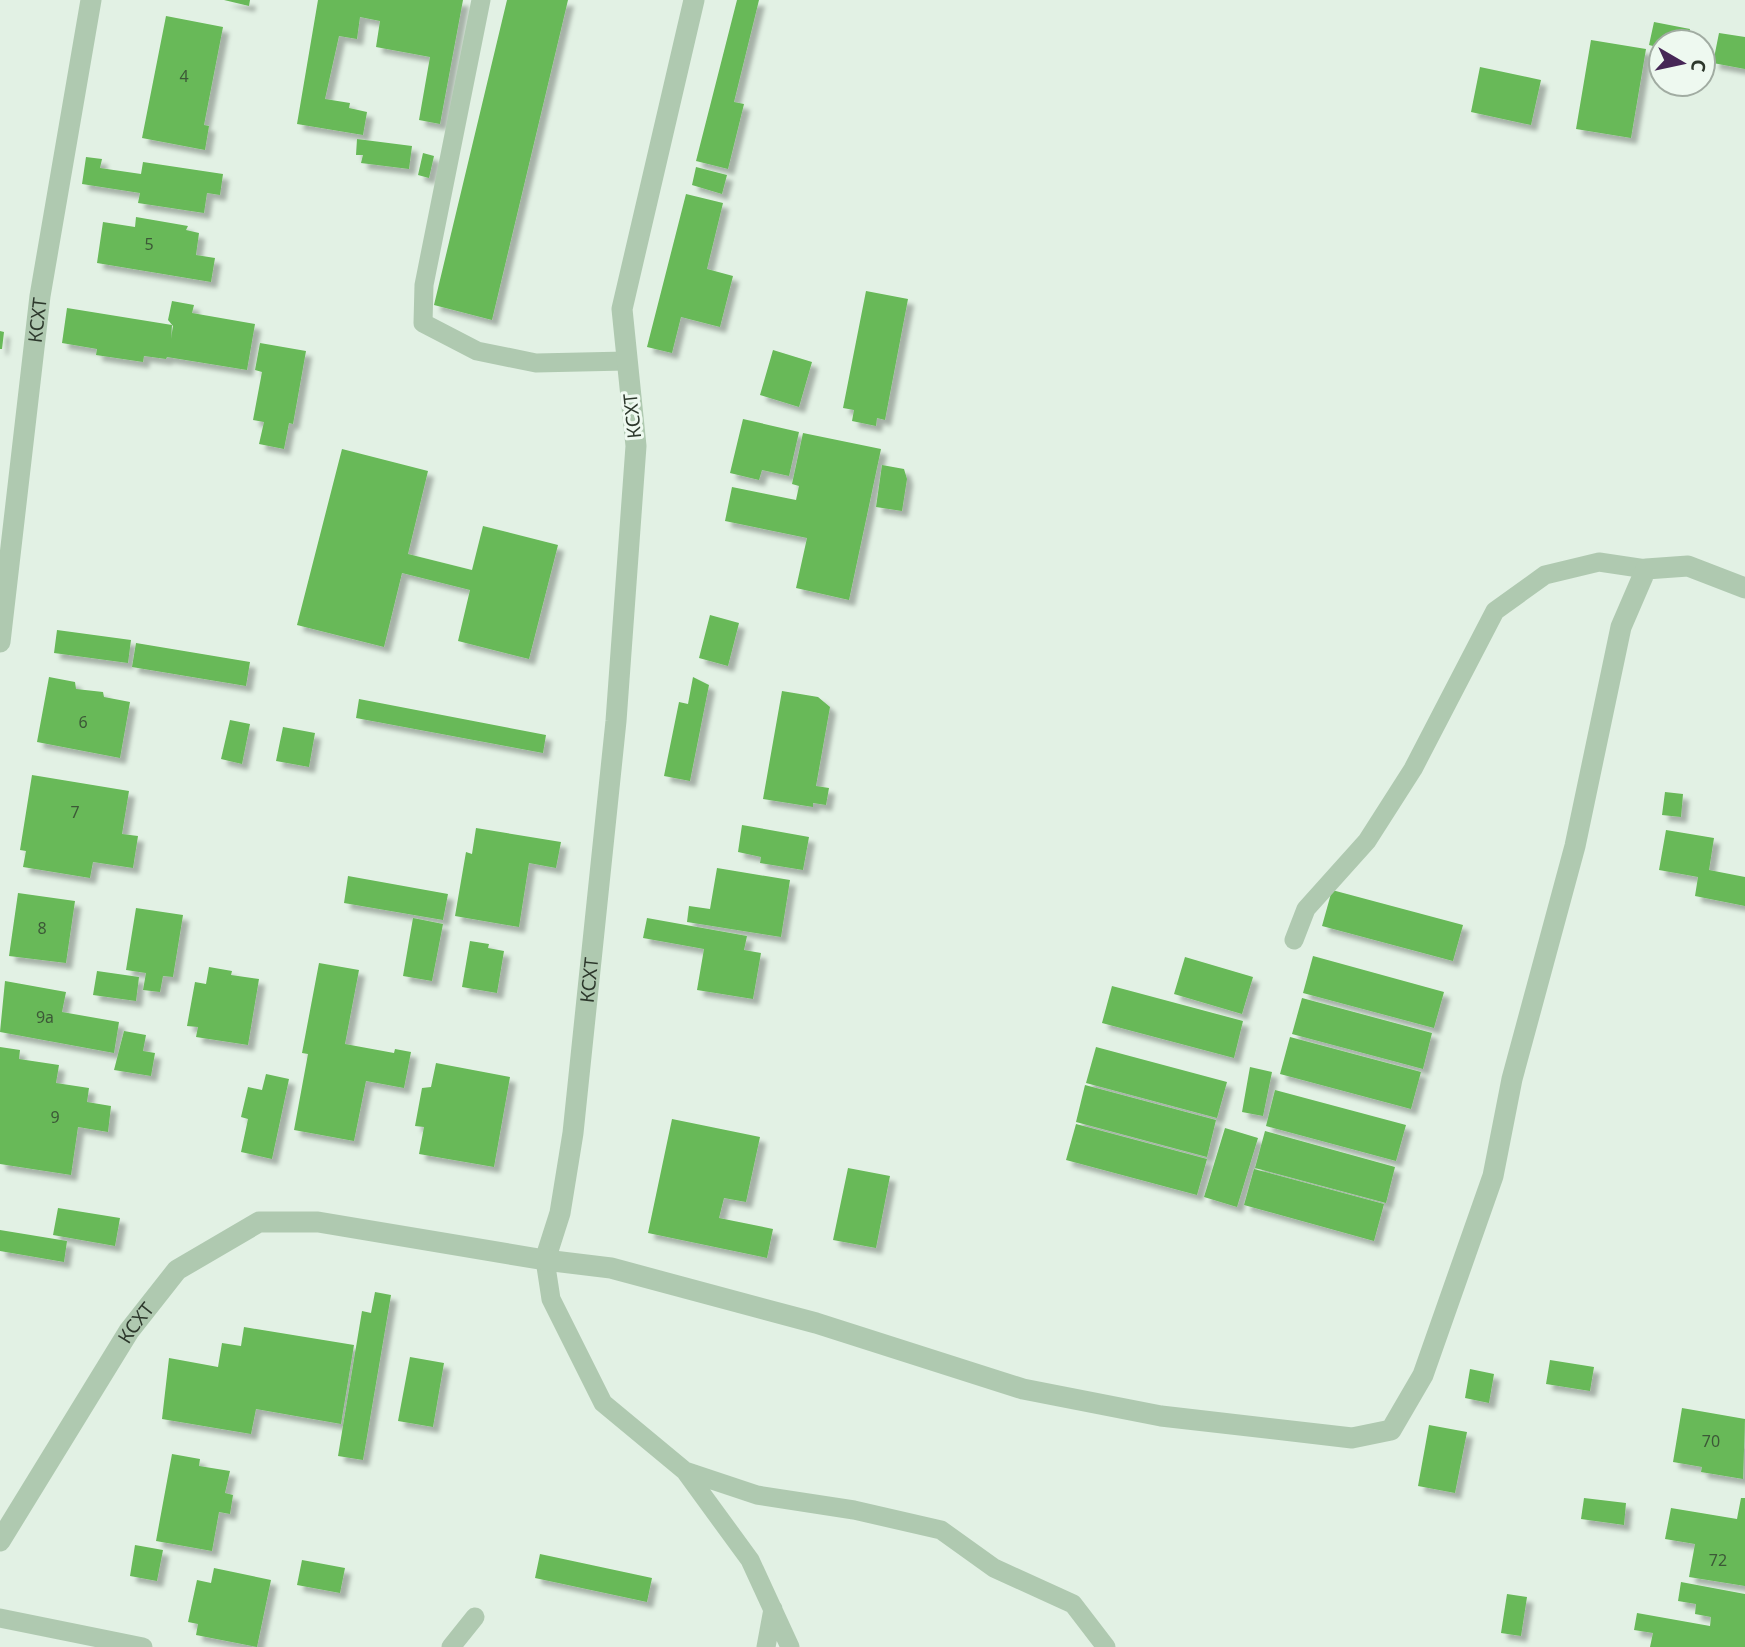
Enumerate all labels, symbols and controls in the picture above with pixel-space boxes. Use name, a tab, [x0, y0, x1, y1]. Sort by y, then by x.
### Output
north arrow	[1647, 28, 1717, 98]
text: С	[1685, 58, 1713, 74]
house number: 4	[179, 65, 189, 87]
house number: 5	[144, 233, 154, 255]
street label: КСХТ	[22, 296, 53, 344]
street label: КСХТ	[617, 392, 647, 440]
house number: 6	[78, 711, 88, 733]
house number: 7	[70, 801, 80, 823]
house number: 8	[37, 917, 47, 939]
street label: КСХТ	[574, 956, 604, 1004]
house number: 9а	[36, 1006, 54, 1028]
house number: 9	[50, 1106, 60, 1128]
street label: КСХТ	[112, 1296, 160, 1348]
house number: 70	[1702, 1430, 1720, 1452]
house number: 72	[1709, 1549, 1727, 1571]

